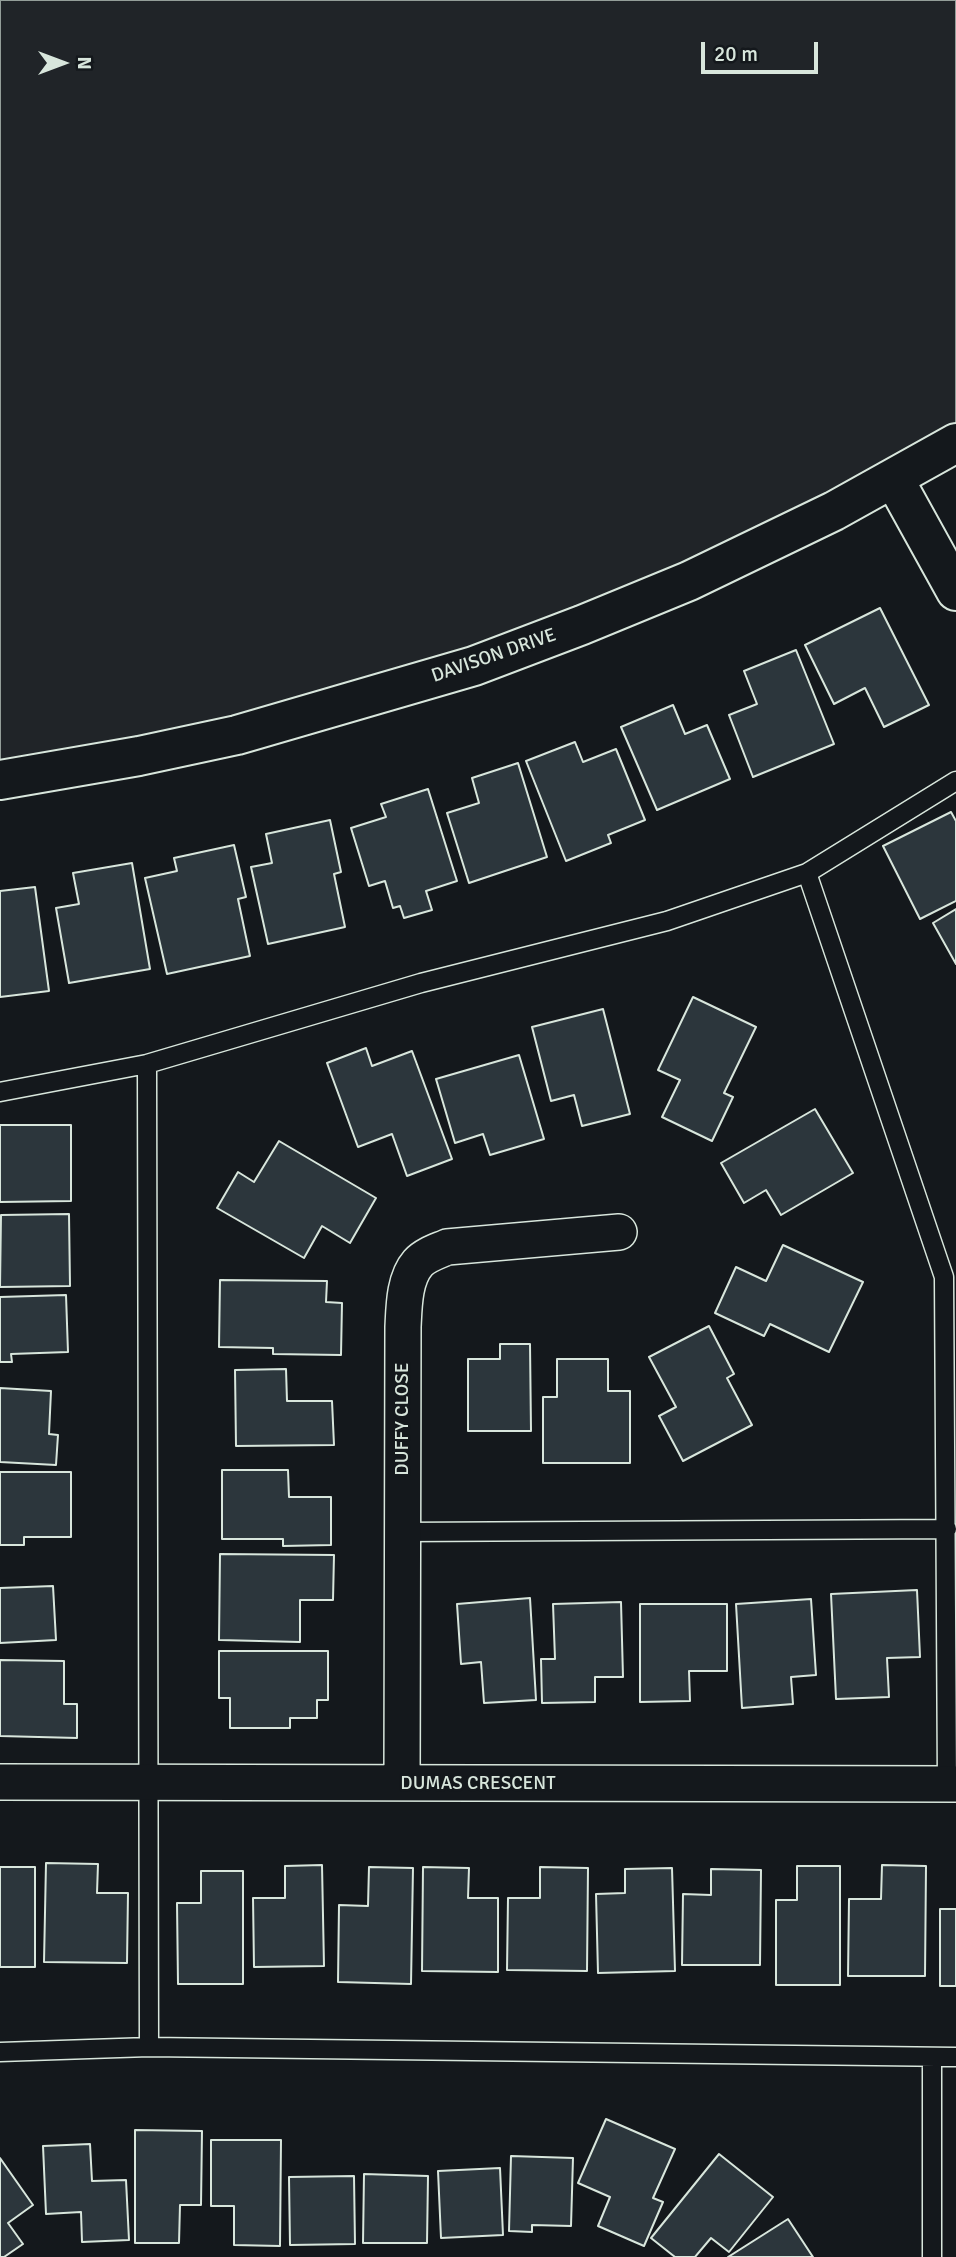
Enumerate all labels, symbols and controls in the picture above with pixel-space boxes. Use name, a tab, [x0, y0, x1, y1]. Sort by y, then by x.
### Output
north arrow	[28, 28, 98, 98]
scale bar	[704, 28, 821, 72]
text: 20 m	[714, 41, 758, 67]
text: N	[72, 56, 96, 70]
street label: DAVISON DRIVE	[429, 624, 559, 688]
street label: DUFFY CLOSE	[392, 1362, 414, 1476]
street label: DUMAS CRESCENT	[400, 1773, 556, 1795]

